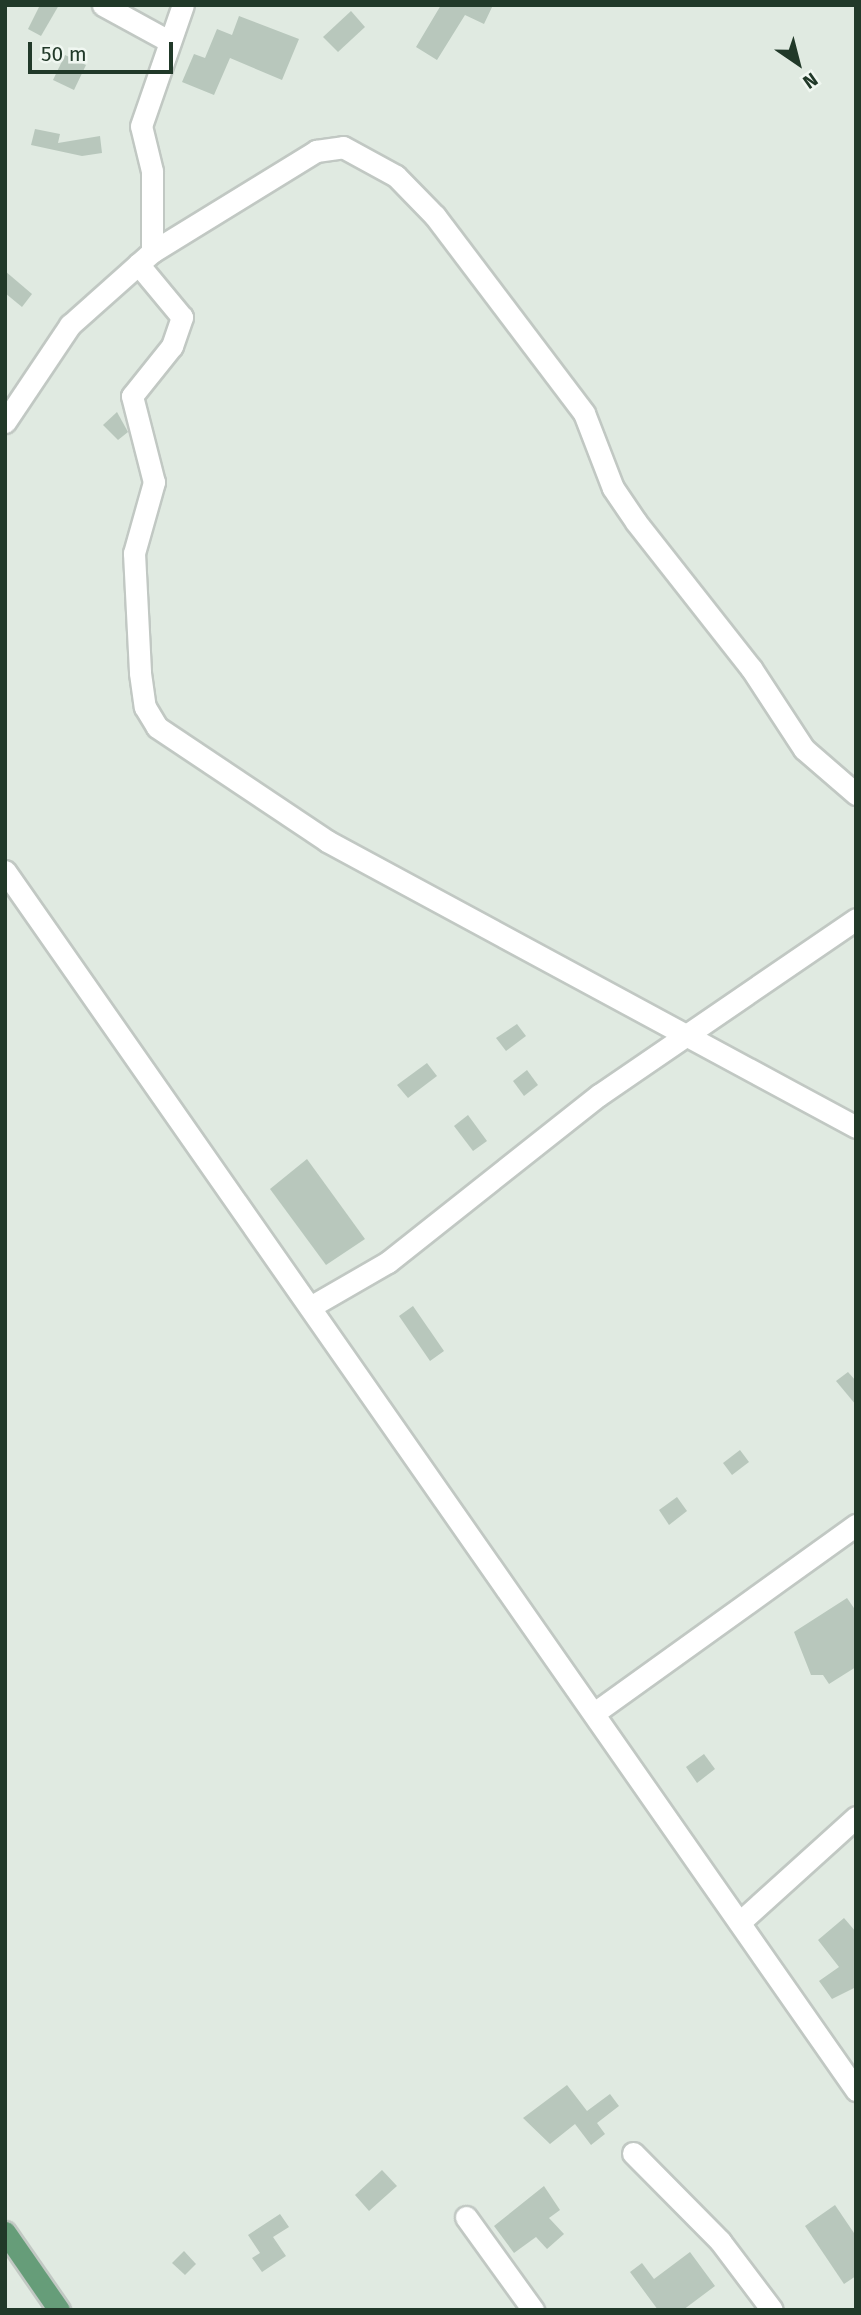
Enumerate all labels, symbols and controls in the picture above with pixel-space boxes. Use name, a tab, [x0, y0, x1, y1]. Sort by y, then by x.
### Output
scale bar	[32, 28, 177, 72]
north arrow	[763, 28, 833, 98]
text: 50 m	[41, 41, 87, 67]
text: N	[799, 68, 822, 94]

